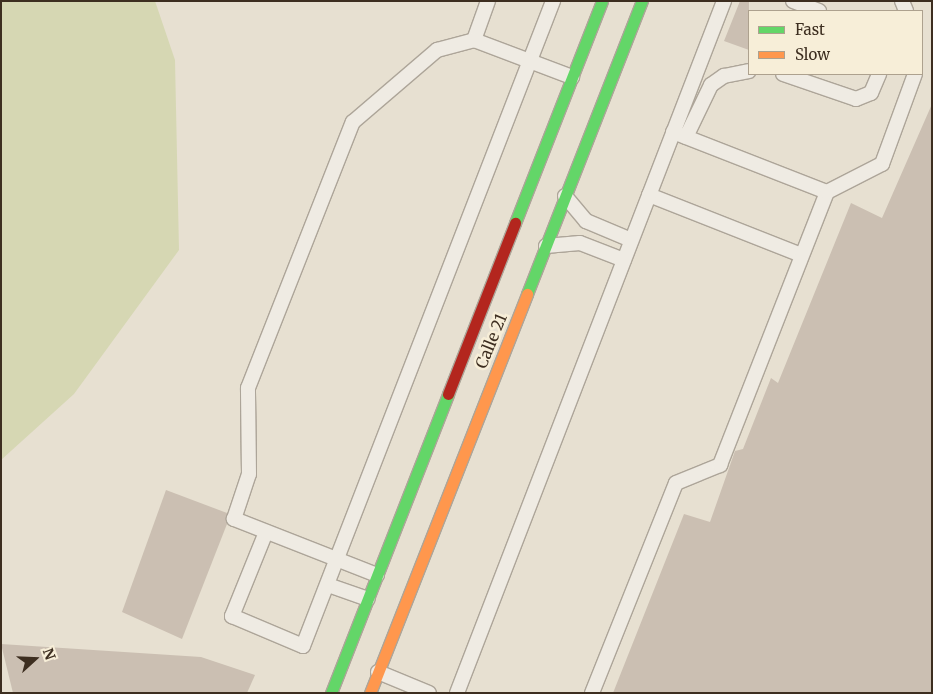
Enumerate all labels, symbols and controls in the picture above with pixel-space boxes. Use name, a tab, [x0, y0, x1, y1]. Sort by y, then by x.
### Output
legend	[748, 10, 923, 75]
text: Fast	[795, 20, 825, 39]
text: Slow	[795, 45, 830, 64]
street label: Calle 21	[471, 311, 511, 371]
north arrow	[10, 634, 60, 684]
text: N	[39, 646, 59, 662]

